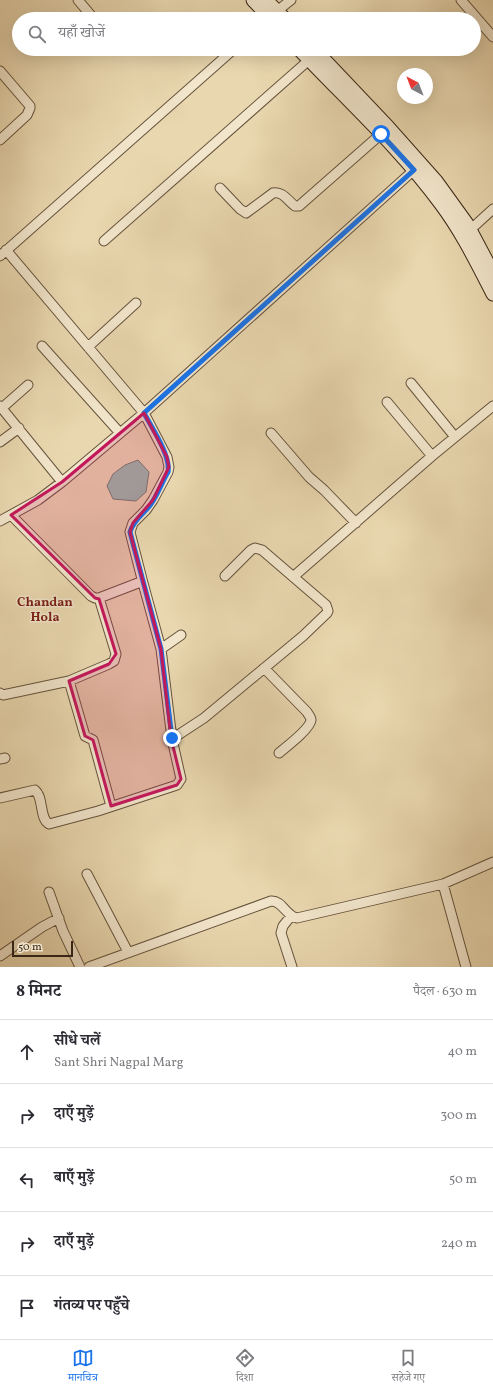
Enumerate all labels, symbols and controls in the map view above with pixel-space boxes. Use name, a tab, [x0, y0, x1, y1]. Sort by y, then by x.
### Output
search box	[12, 12, 481, 56]
icon: search	[26, 23, 48, 45]
text: यहाँ खोजें	[58, 23, 105, 44]
north arrow	[397, 68, 433, 104]
route start	[372, 125, 390, 143]
district label: Chandan Hola	[17, 594, 73, 627]
route end	[163, 729, 181, 747]
scale bar	[12, 939, 73, 958]
text: 50 m	[18, 940, 42, 955]
text: 8 मिनट	[16, 980, 61, 1003]
text: पैदल · 630 m	[413, 983, 477, 1001]
text: सीधे चलें	[54, 1031, 101, 1052]
icon: ahead	[16, 1041, 38, 1063]
text: 40 m	[448, 1043, 477, 1061]
text: Sant Shri Nagpal Marg	[54, 1054, 183, 1072]
text: दाएँ मुड़ें	[54, 1104, 94, 1125]
icon: right	[16, 1105, 38, 1127]
text: 300 m	[441, 1107, 477, 1125]
text: बाएँ मुड़ें	[54, 1168, 94, 1189]
icon: left	[16, 1169, 38, 1191]
text: 50 m	[449, 1171, 477, 1189]
text: दाएँ मुड़ें	[54, 1232, 94, 1253]
icon: right	[16, 1233, 38, 1255]
text: 240 m	[441, 1235, 477, 1253]
text: गंतव्य पर पहुँचे	[54, 1296, 129, 1317]
icon: arrive	[16, 1297, 38, 1319]
tab: मानचित्र	[68, 1347, 98, 1388]
tab: दिशा	[234, 1347, 256, 1388]
tab: सहेजे गए	[392, 1347, 425, 1388]

